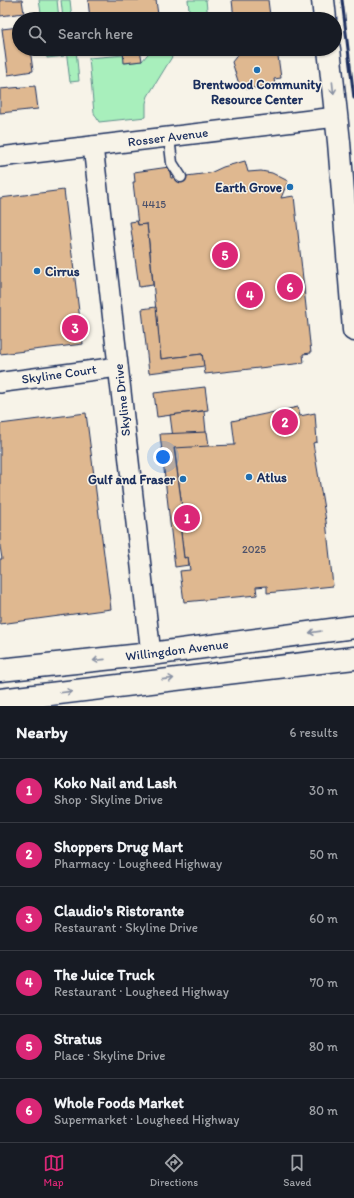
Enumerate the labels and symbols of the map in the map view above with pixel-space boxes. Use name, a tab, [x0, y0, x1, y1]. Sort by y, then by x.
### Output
marker: Brentwood Community Resource Center	[252, 65, 262, 75]
place label: Brentwood Community Resource Center	[193, 77, 322, 107]
one-way arrow	[330, 81, 337, 94]
street label: Rosser Avenue	[127, 125, 209, 149]
place label: Earth Grove	[215, 180, 282, 195]
marker: Earth Grove	[285, 182, 295, 192]
house number: 4415	[142, 198, 166, 211]
pin: 5	[212, 240, 238, 270]
place label: Cirrus	[45, 264, 80, 279]
marker: Cirrus	[32, 266, 42, 276]
pin: 6	[277, 272, 303, 302]
pin: 4	[237, 280, 263, 310]
pin: 3	[62, 313, 88, 343]
street label: Skyline Court	[21, 361, 98, 387]
street label: Skyline Drive	[111, 363, 133, 437]
pin: 2	[272, 407, 298, 437]
your location	[153, 447, 173, 467]
place label: Atlus	[256, 470, 287, 485]
place label: Gulf and Fraser	[88, 472, 176, 487]
marker: Atlus	[244, 472, 254, 482]
marker: Gulf and Fraser	[178, 474, 188, 484]
pin: 1	[174, 503, 200, 533]
house number: 2025	[242, 543, 266, 556]
one-way arrow	[309, 628, 322, 636]
street label: Willingdon Avenue	[125, 636, 229, 664]
one-way arrow	[92, 656, 105, 663]
one-way arrow	[161, 676, 174, 683]
one-way arrow	[60, 688, 73, 696]

